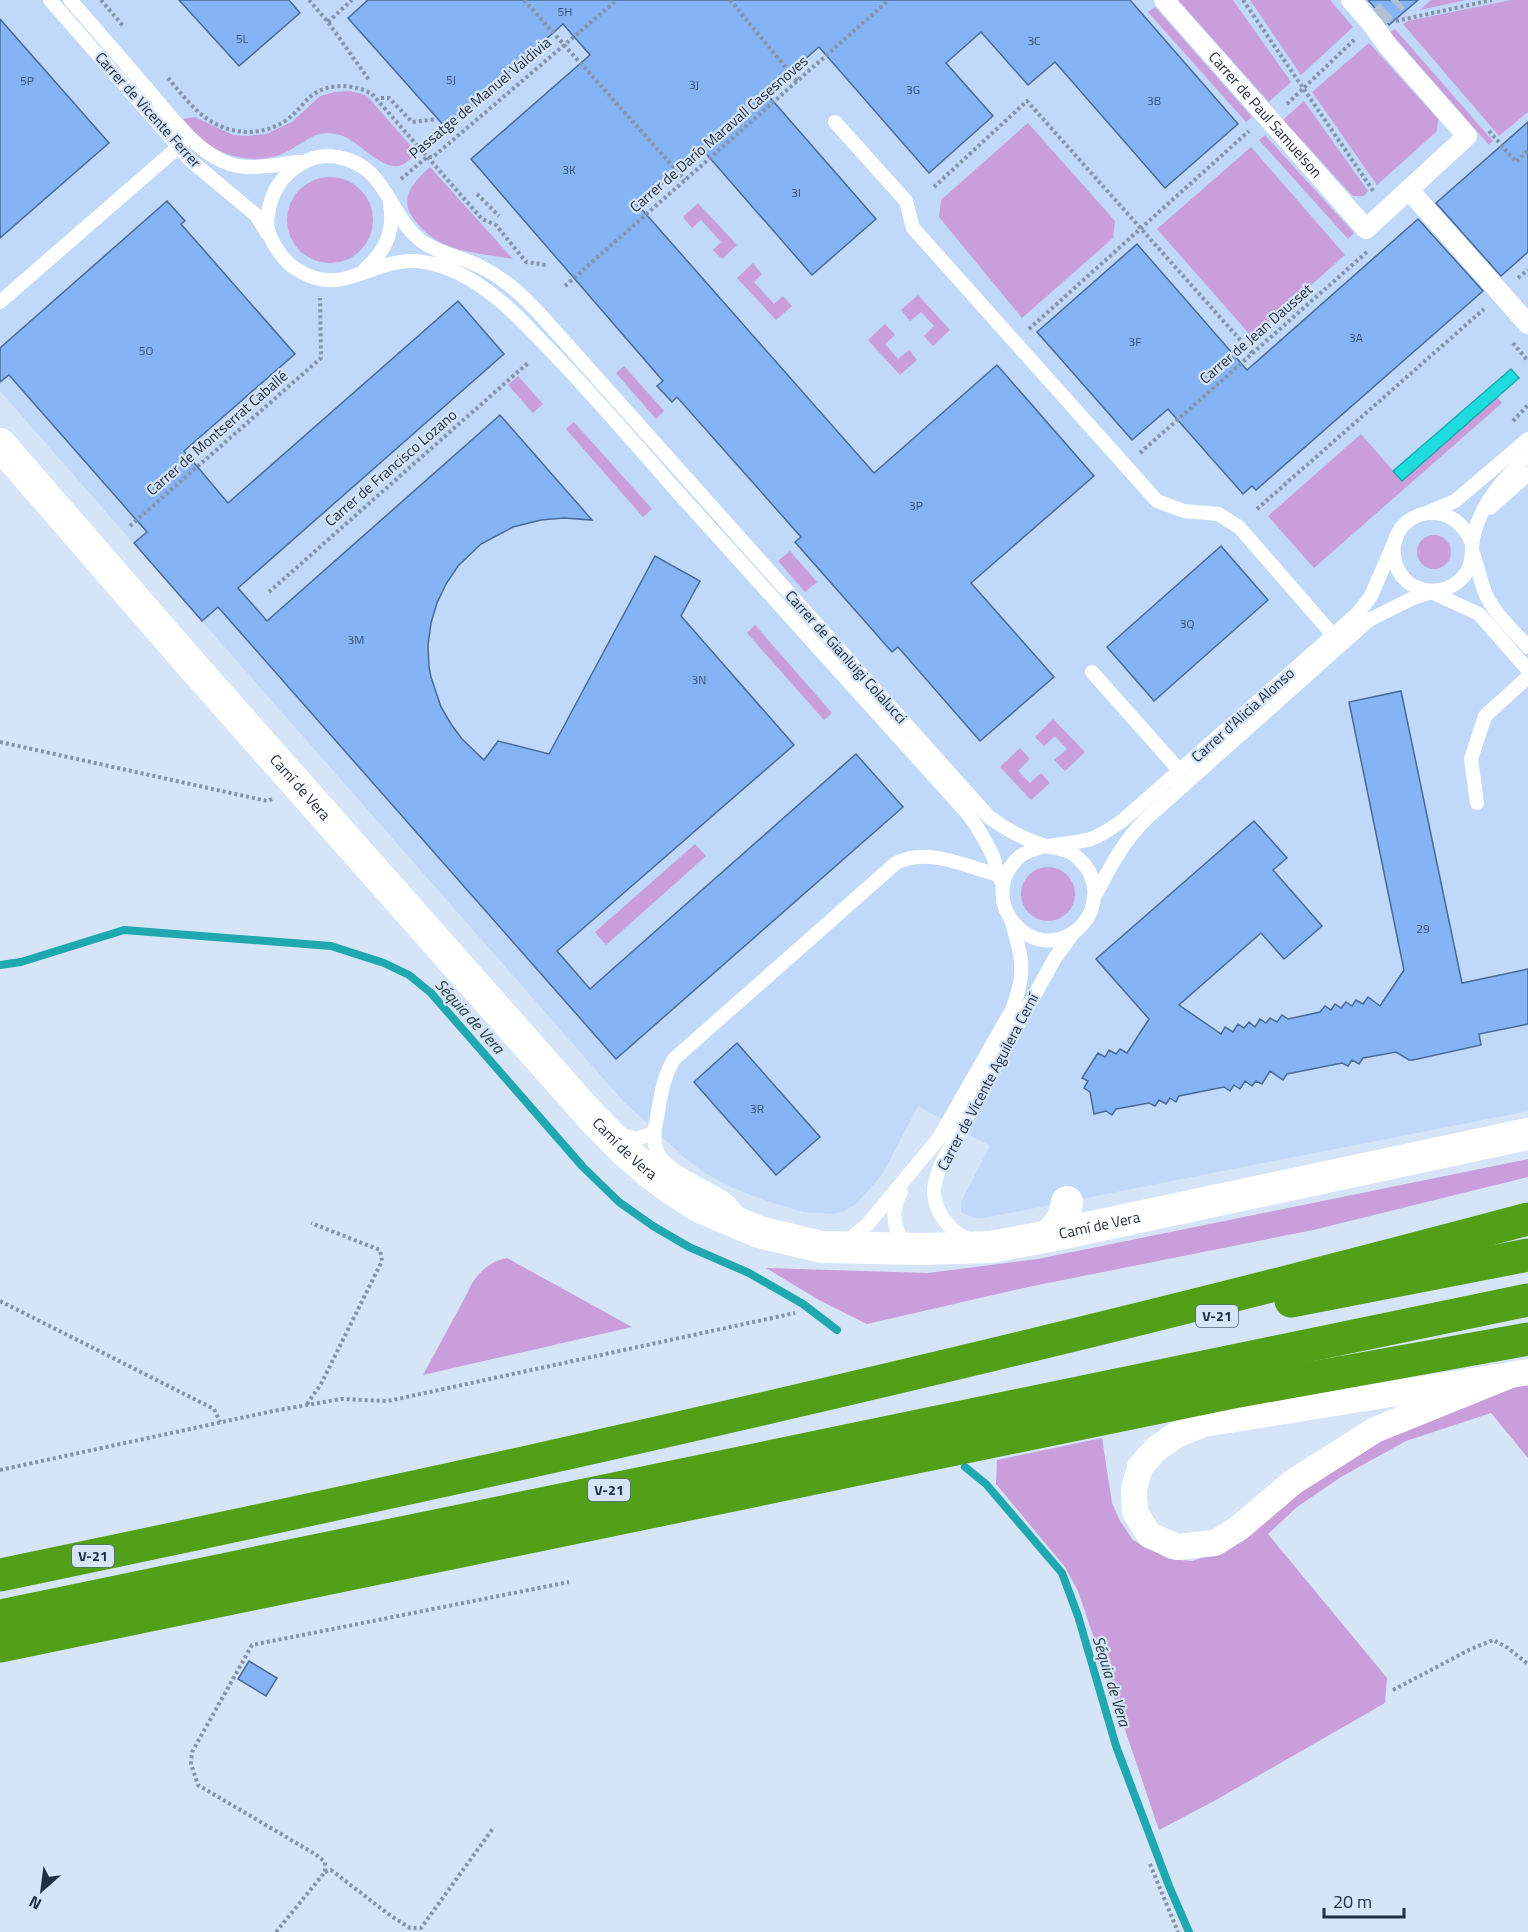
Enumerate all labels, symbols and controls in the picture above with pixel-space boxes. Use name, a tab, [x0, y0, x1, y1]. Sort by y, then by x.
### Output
house number: 5H	[558, 2, 572, 21]
house number: 5L	[236, 29, 248, 48]
street label: Passatge de Manuel Valdivia	[404, 31, 556, 164]
house number: 3C	[1027, 31, 1041, 50]
street label: Carrer de Paul Samuelson	[1203, 46, 1328, 183]
street label: Carrer de Vicente Ferrer	[90, 47, 207, 173]
street label: Carrer de Darío Maravall Casesnoves	[624, 50, 813, 218]
house number: 5J	[446, 70, 456, 89]
house number: 5P	[20, 71, 34, 90]
house number: 3J	[689, 75, 699, 94]
house number: 3G	[906, 80, 920, 99]
house number: 3B	[1147, 91, 1161, 110]
house number: 3K	[562, 160, 576, 179]
house number: 3I	[791, 183, 801, 202]
street label: Carrer de Jean Dausset	[1194, 277, 1318, 389]
house number: 3A	[1349, 328, 1363, 347]
house number: 3F	[1128, 332, 1142, 351]
house number: 5O	[139, 341, 153, 360]
street label: Carrer de Montserrat Caballé	[141, 365, 293, 501]
street label: Carrer de Francisco Lozano	[319, 403, 462, 532]
house number: 3P	[909, 496, 923, 515]
street label: Carrer de Gianluigi Colalucci	[780, 585, 913, 728]
house number: 3Q	[1180, 614, 1194, 633]
house number: 3M	[348, 630, 364, 649]
street label: Carrer d'Alicia Alonso	[1186, 662, 1299, 767]
house number: 3N	[692, 670, 706, 689]
street label: Camí de Vera	[265, 749, 337, 826]
house number: 29	[1416, 919, 1430, 938]
water label: Séquia de Vera	[430, 973, 511, 1060]
street label: Carrer de Vicente Aguilera Cerní	[931, 987, 1045, 1175]
house number: 3R	[750, 1099, 764, 1118]
street label: Camí de Vera	[587, 1112, 663, 1185]
street label: Camí de Vera	[1057, 1205, 1142, 1245]
road number: V-21	[1196, 1305, 1238, 1327]
road number: V-21	[588, 1479, 630, 1501]
road number: V-21	[72, 1545, 114, 1567]
water label: Séquia de Vera	[1087, 1633, 1137, 1730]
north arrow	[12, 1860, 72, 1920]
scale bar	[1324, 1881, 1404, 1919]
text: 20 m	[1333, 1888, 1372, 1915]
text: N	[24, 1890, 45, 1916]

